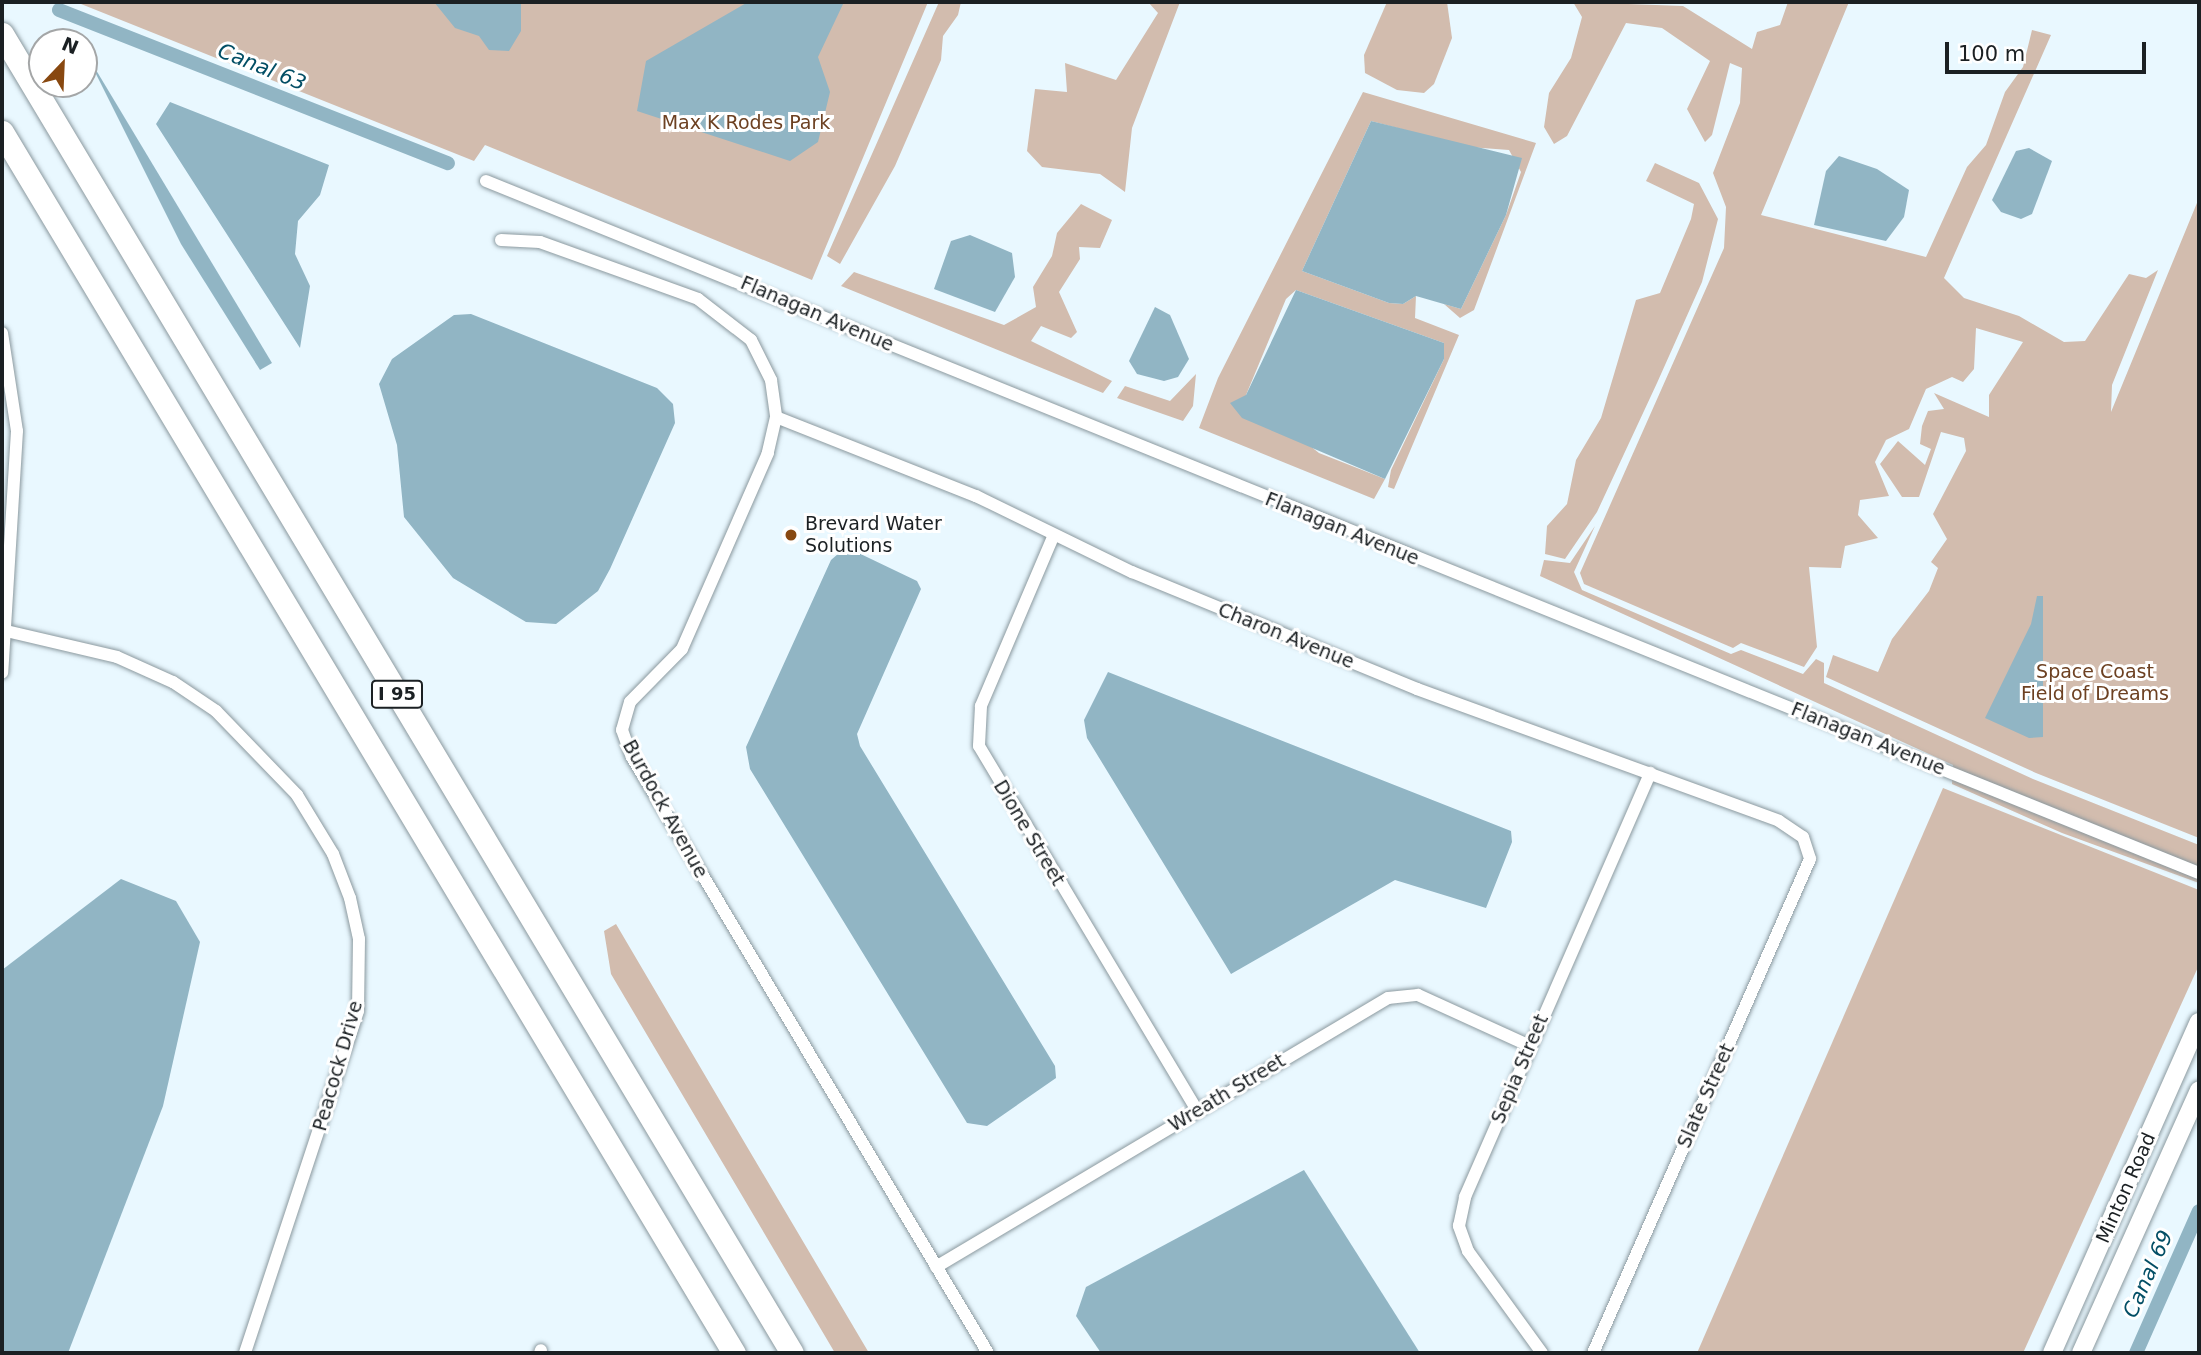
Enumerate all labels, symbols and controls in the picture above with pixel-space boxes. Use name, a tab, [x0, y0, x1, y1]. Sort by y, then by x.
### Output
north arrow	[28, 28, 98, 98]
scale bar	[1949, 28, 2150, 72]
text: N	[59, 32, 82, 59]
water label: Canal 63	[214, 38, 310, 96]
text: 100 m	[1958, 42, 2025, 66]
park label: Max K Rodes Park	[662, 112, 830, 134]
street label: Flanagan Avenue	[737, 271, 897, 357]
street label: Flanagan Avenue	[1262, 488, 1422, 570]
place label: Brevard Water Solutions	[805, 513, 942, 557]
marker: Brevard Water Solutions	[783, 527, 799, 543]
street label: Charon Avenue	[1215, 598, 1357, 674]
park label: Space Coast Field of Dreams	[2021, 661, 2169, 705]
road number: I 95	[371, 680, 423, 708]
street label: Flanagan Avenue	[1788, 698, 1948, 780]
street label: Burdock Avenue	[618, 736, 712, 882]
street label: Dione Street	[989, 776, 1069, 890]
street label: Peacock Drive	[309, 998, 367, 1134]
street label: Sepia Street	[1487, 1011, 1553, 1127]
street label: Slate Street	[1673, 1040, 1739, 1152]
street label: Wreath Street	[1165, 1049, 1289, 1137]
street label: Minton Road	[2091, 1129, 2161, 1247]
water label: Canal 69	[2118, 1226, 2178, 1322]

